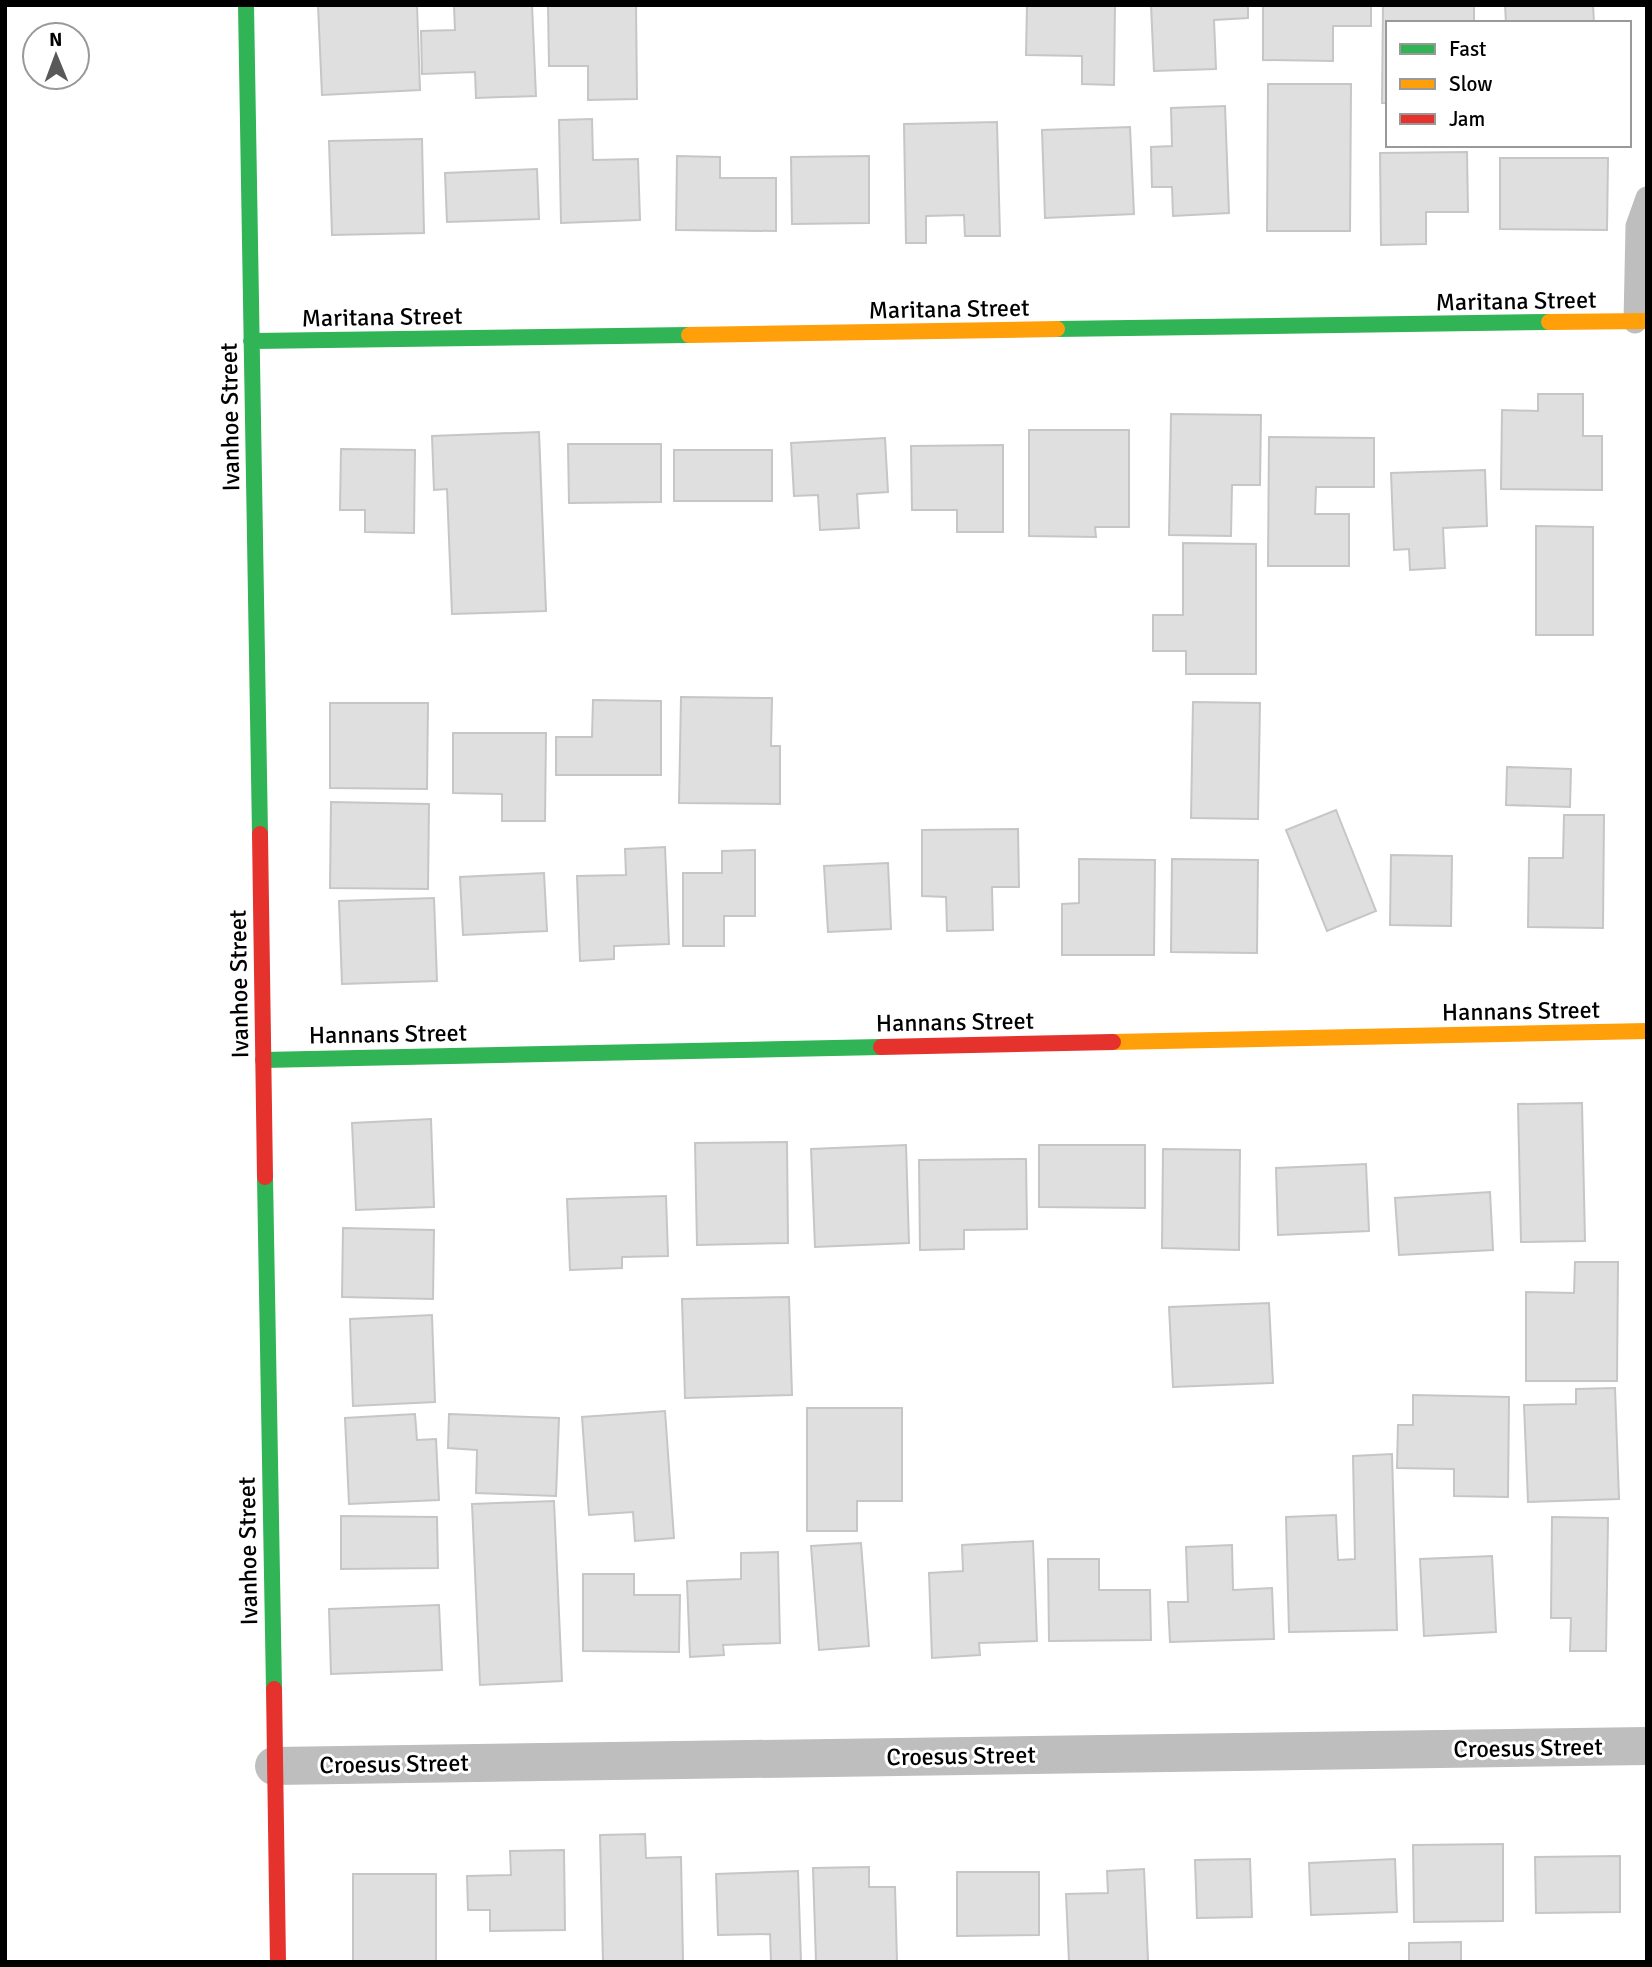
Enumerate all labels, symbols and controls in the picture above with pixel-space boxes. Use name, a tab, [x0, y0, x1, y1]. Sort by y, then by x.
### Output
north arrow	[21, 21, 91, 91]
legend	[1386, 21, 1631, 147]
text: N	[49, 28, 63, 52]
text: Fast	[1449, 36, 1486, 62]
text: Slow	[1449, 71, 1493, 97]
text: Jam	[1449, 106, 1485, 132]
street label: Maritana Street	[1435, 285, 1597, 317]
street label: Maritana Street	[868, 293, 1030, 325]
street label: Maritana Street	[301, 301, 463, 333]
street label: Ivanhoe Street	[214, 342, 246, 492]
street label: Ivanhoe Street	[223, 909, 255, 1059]
street label: Hannans Street	[1442, 995, 1600, 1027]
street label: Hannans Street	[876, 1006, 1034, 1038]
street label: Hannans Street	[309, 1018, 467, 1050]
street label: Ivanhoe Street	[232, 1476, 264, 1626]
street label: Croesus Street	[1453, 1732, 1603, 1764]
street label: Croesus Street	[886, 1740, 1036, 1772]
street label: Croesus Street	[319, 1748, 469, 1780]

